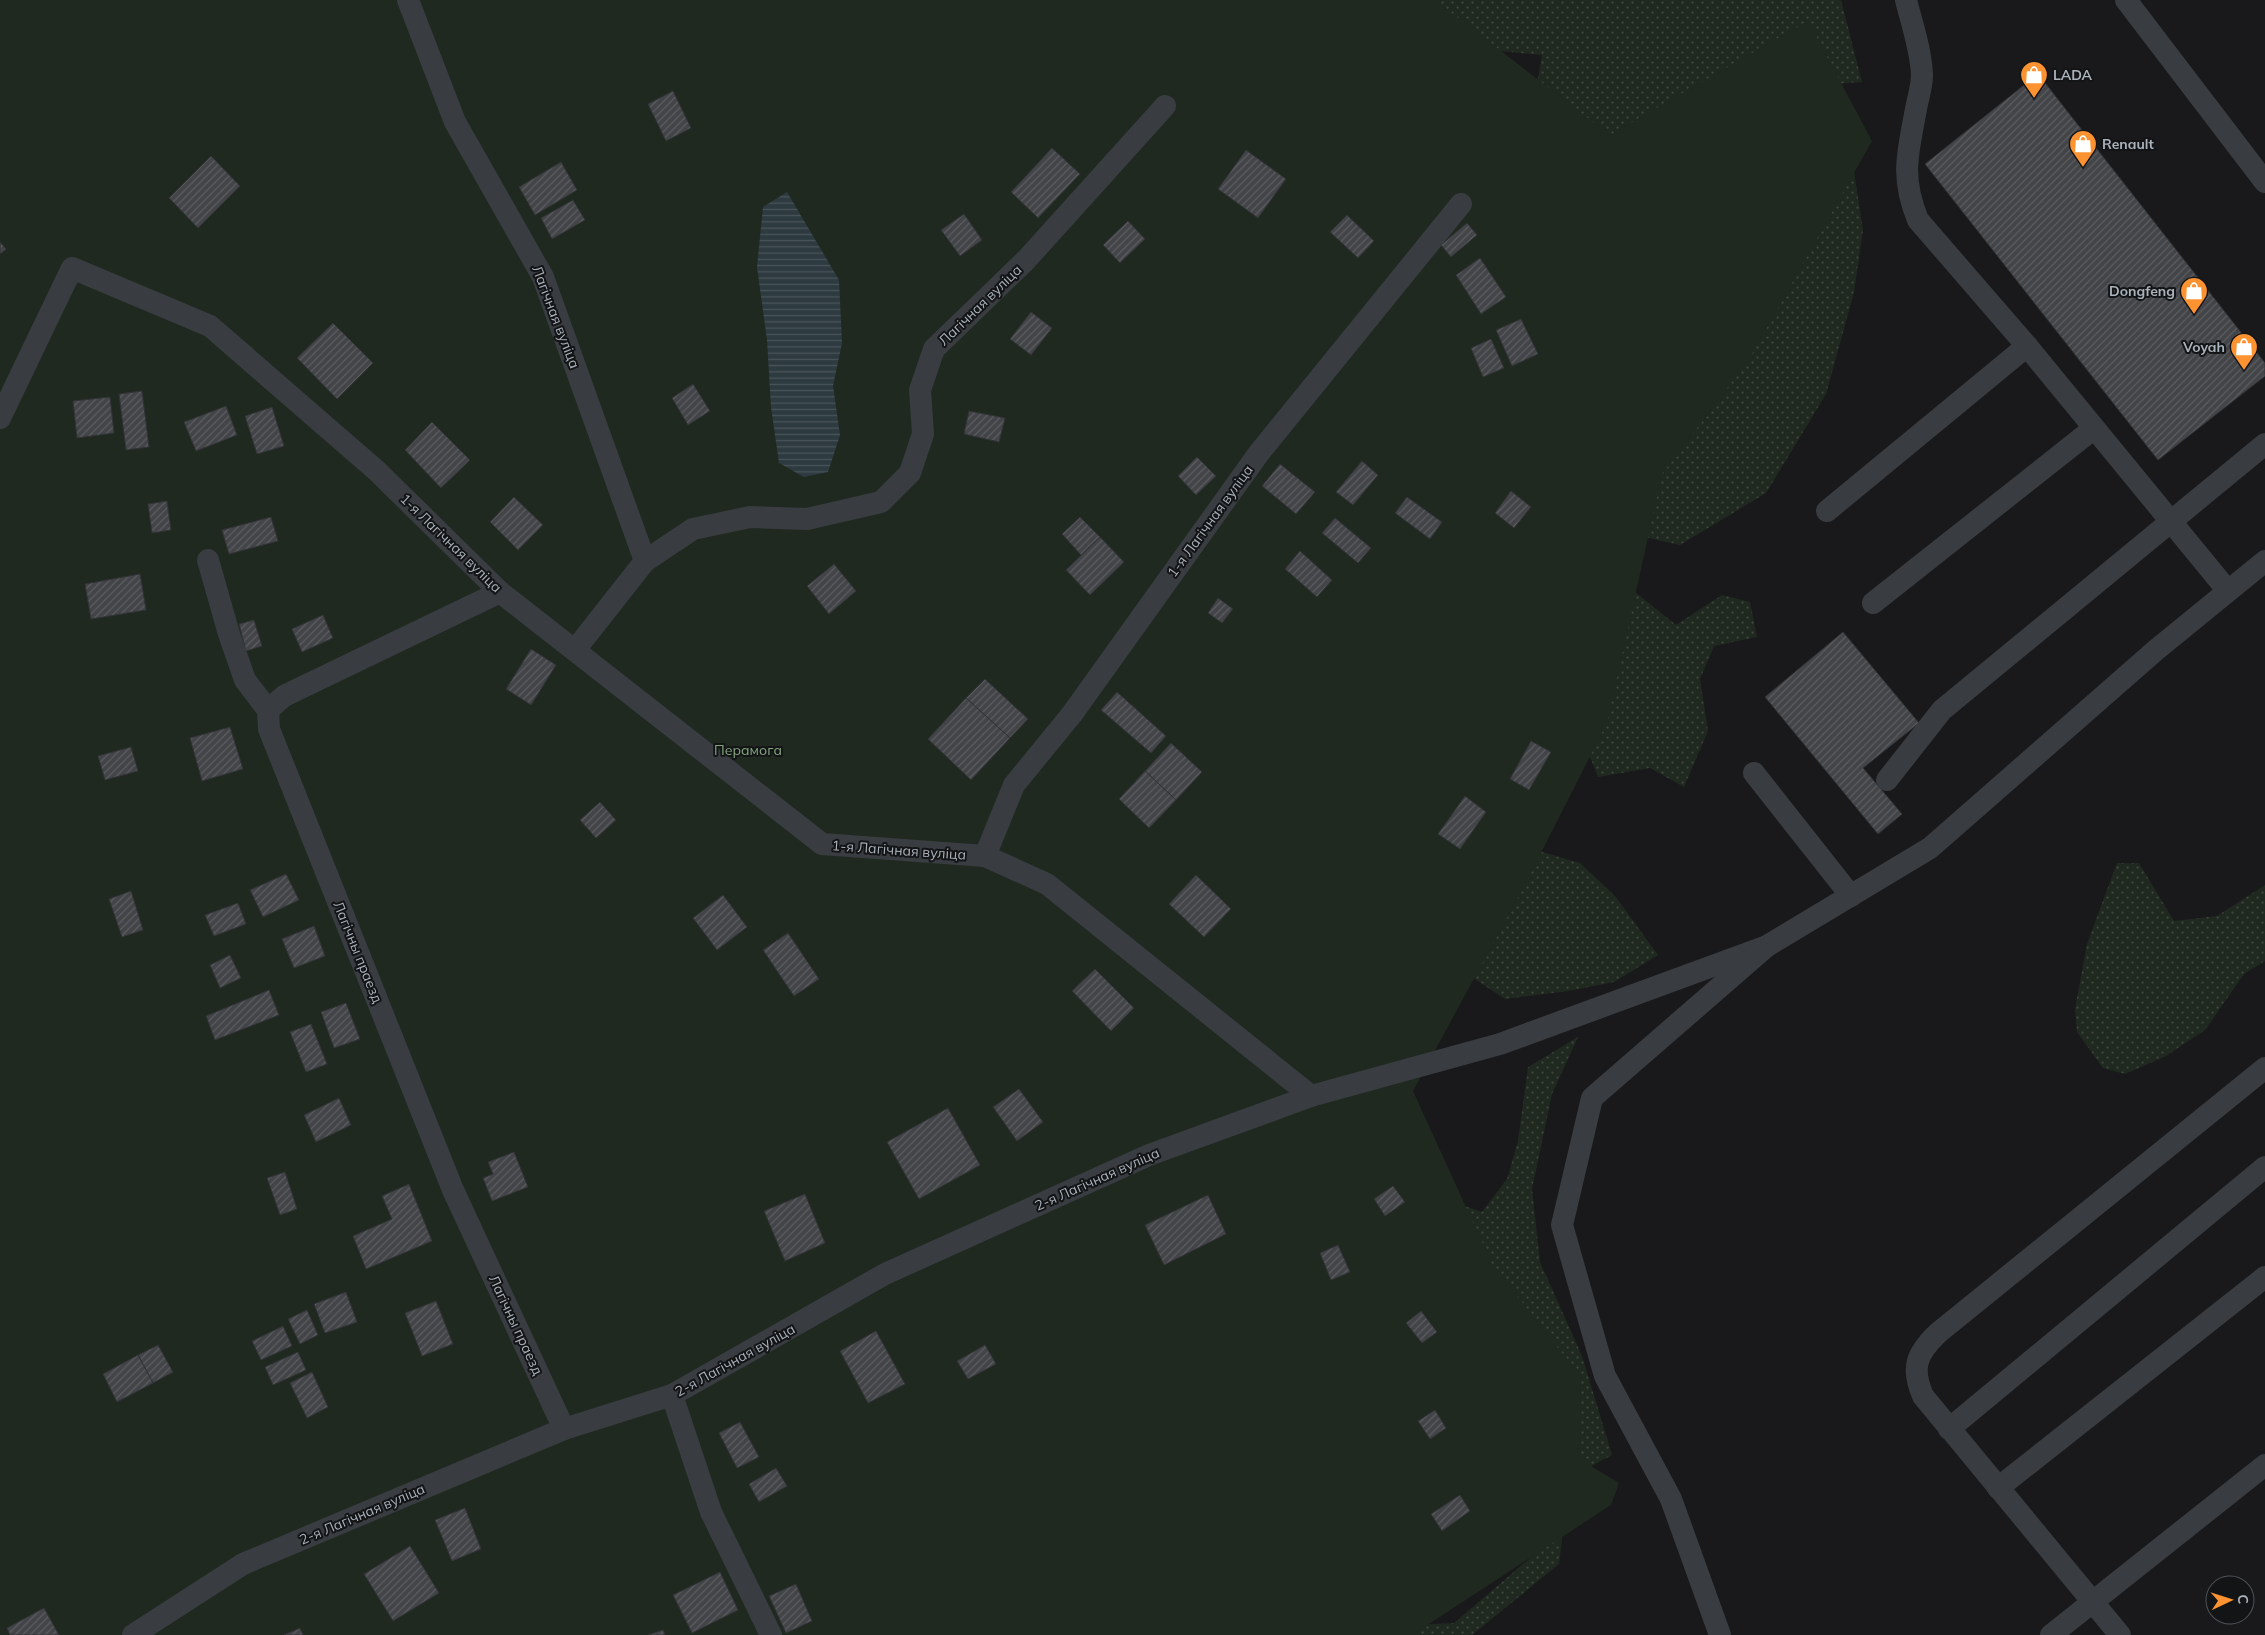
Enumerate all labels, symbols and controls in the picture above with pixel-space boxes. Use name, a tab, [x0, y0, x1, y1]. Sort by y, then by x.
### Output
shop icon: LADA	[2019, 60, 2049, 99]
place label: LADA	[2053, 66, 2093, 84]
shop icon: Renault	[2068, 129, 2098, 168]
place label: Renault	[2102, 135, 2154, 153]
street label: Лагічная вуліца	[935, 261, 1025, 349]
street label: Лагічная вуліца	[528, 263, 584, 371]
shop icon: Dongfeng	[2179, 276, 2209, 315]
place label: Dongfeng	[2109, 282, 2175, 300]
shop icon: Voyah	[2229, 332, 2259, 371]
place label: Voyah	[2182, 338, 2225, 356]
street label: 1-я Лагічная вуліца	[1163, 461, 1257, 581]
street label: 1-я Лагічная вуліца	[396, 490, 506, 596]
park label: Перамога	[714, 741, 782, 759]
street label: 1-я Лагічная вуліца	[831, 836, 967, 864]
street label: Лагічны праезд	[329, 898, 387, 1006]
street label: 2-я Лагічная вуліца	[1032, 1143, 1162, 1215]
street label: Лагічны праезд	[485, 1272, 547, 1378]
street label: 2-я Лагічная вуліца	[672, 1320, 798, 1400]
street label: 2-я Лагічная вуліца	[297, 1479, 427, 1549]
north arrow	[2205, 1575, 2255, 1625]
text: С	[2234, 1594, 2252, 1605]

